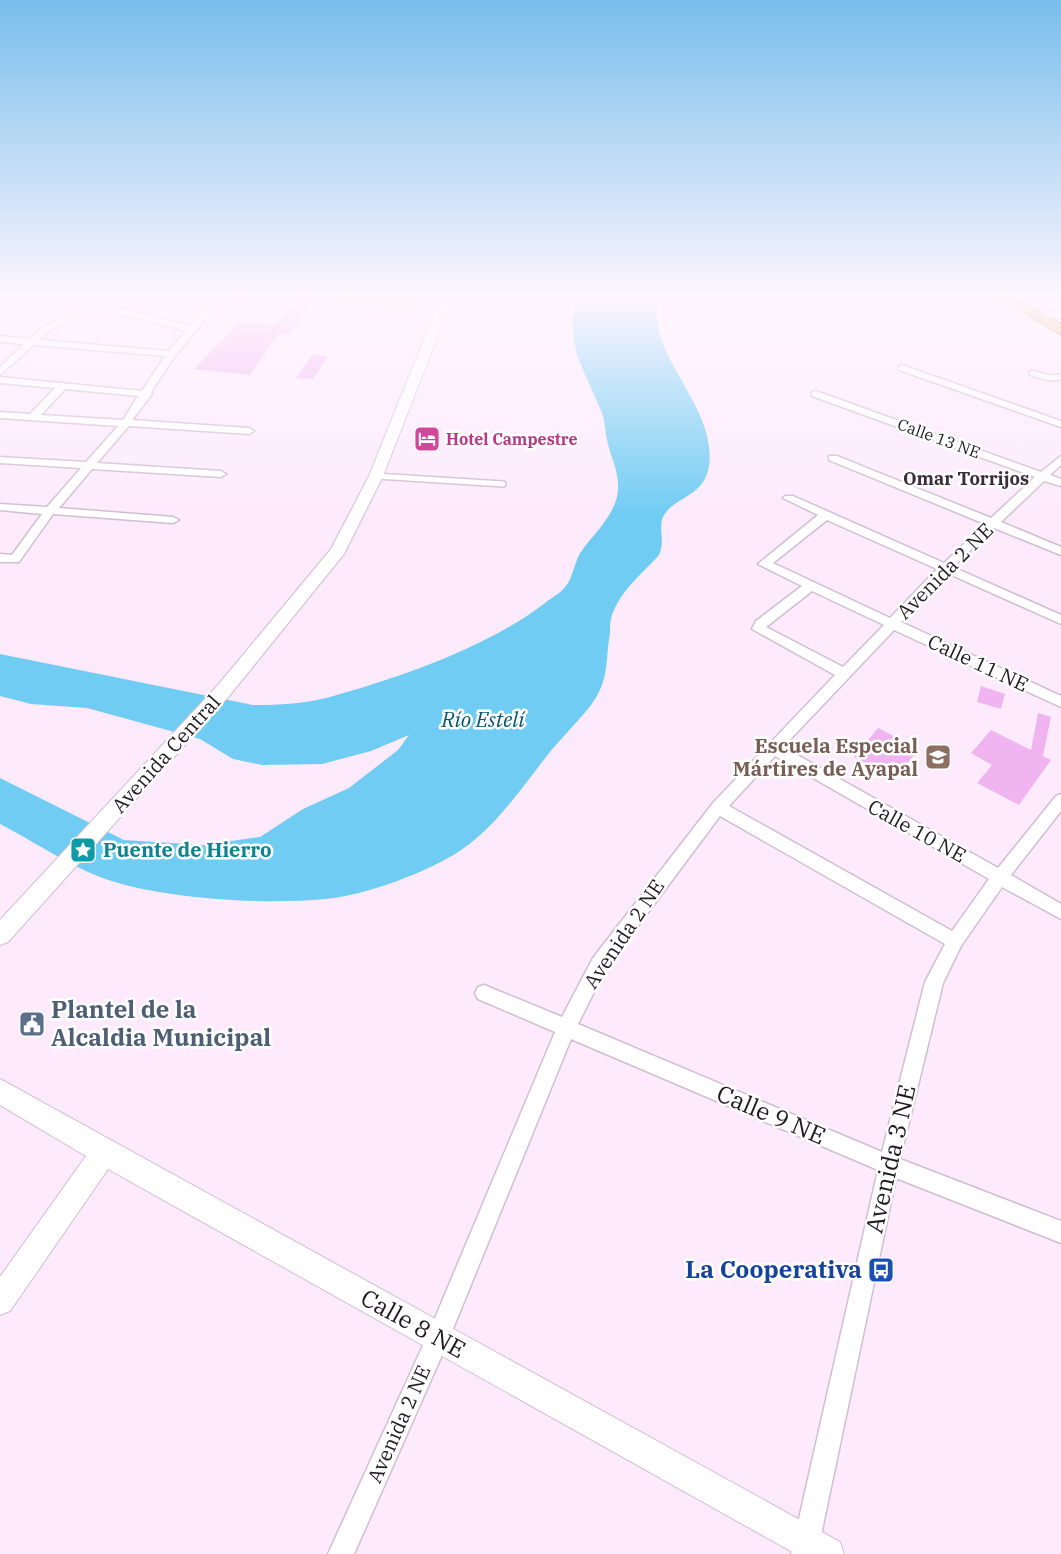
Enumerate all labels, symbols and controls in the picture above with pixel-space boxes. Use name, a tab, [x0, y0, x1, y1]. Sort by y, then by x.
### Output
street label: Calle 13 NE	[895, 414, 983, 462]
hotel icon: Hotel Campestre	[412, 424, 442, 454]
place label: Hotel Campestre	[446, 429, 578, 449]
district label: Omar Torrijos	[903, 467, 1029, 490]
street label: Avenida 2 NE	[890, 516, 999, 625]
street label: Calle 11 NE	[924, 627, 1033, 698]
street label: Avenida Central	[105, 689, 226, 819]
water label: Río Estelí	[440, 705, 526, 733]
place label: Escuela Especial Mártires de Ayapal	[733, 732, 918, 782]
school or university icon: Escuela Especial Mártires de Ayapal	[923, 742, 953, 772]
street label: Calle 10 NE	[863, 793, 971, 869]
place icon: Puente de Hierro	[68, 835, 98, 865]
place label: Puente de Hierro	[103, 836, 272, 863]
street label: Avenida 2 NE	[577, 874, 670, 994]
place label: Plantel de la Alcaldia Municipal	[51, 993, 271, 1053]
public building icon: Plantel de la Alcaldia Municipal	[17, 1009, 47, 1039]
street label: Calle 9 NE	[712, 1077, 831, 1151]
street label: Avenida 3 NE	[857, 1081, 923, 1236]
place label: La Cooperativa	[685, 1253, 862, 1285]
bus stop icon: La Cooperativa	[866, 1255, 896, 1285]
street label: Calle 8 NE	[355, 1281, 472, 1365]
street label: Avenida 2 NE	[361, 1361, 437, 1487]

